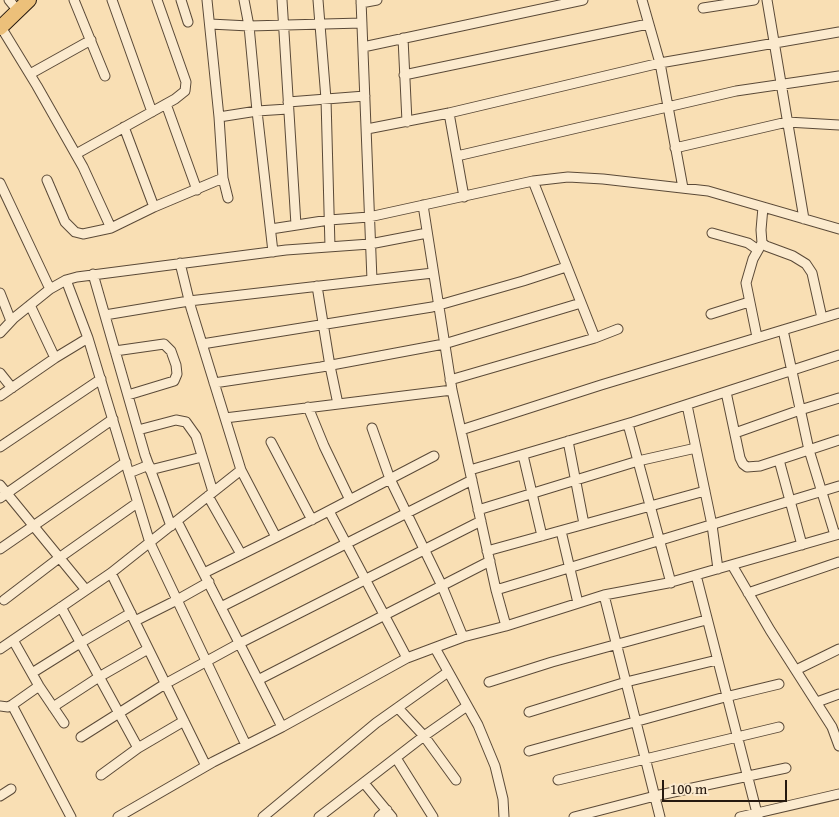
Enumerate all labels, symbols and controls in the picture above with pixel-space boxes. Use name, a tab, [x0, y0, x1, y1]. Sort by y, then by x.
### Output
scale bar	[664, 770, 789, 802]
text: 100 m	[670, 778, 707, 799]

